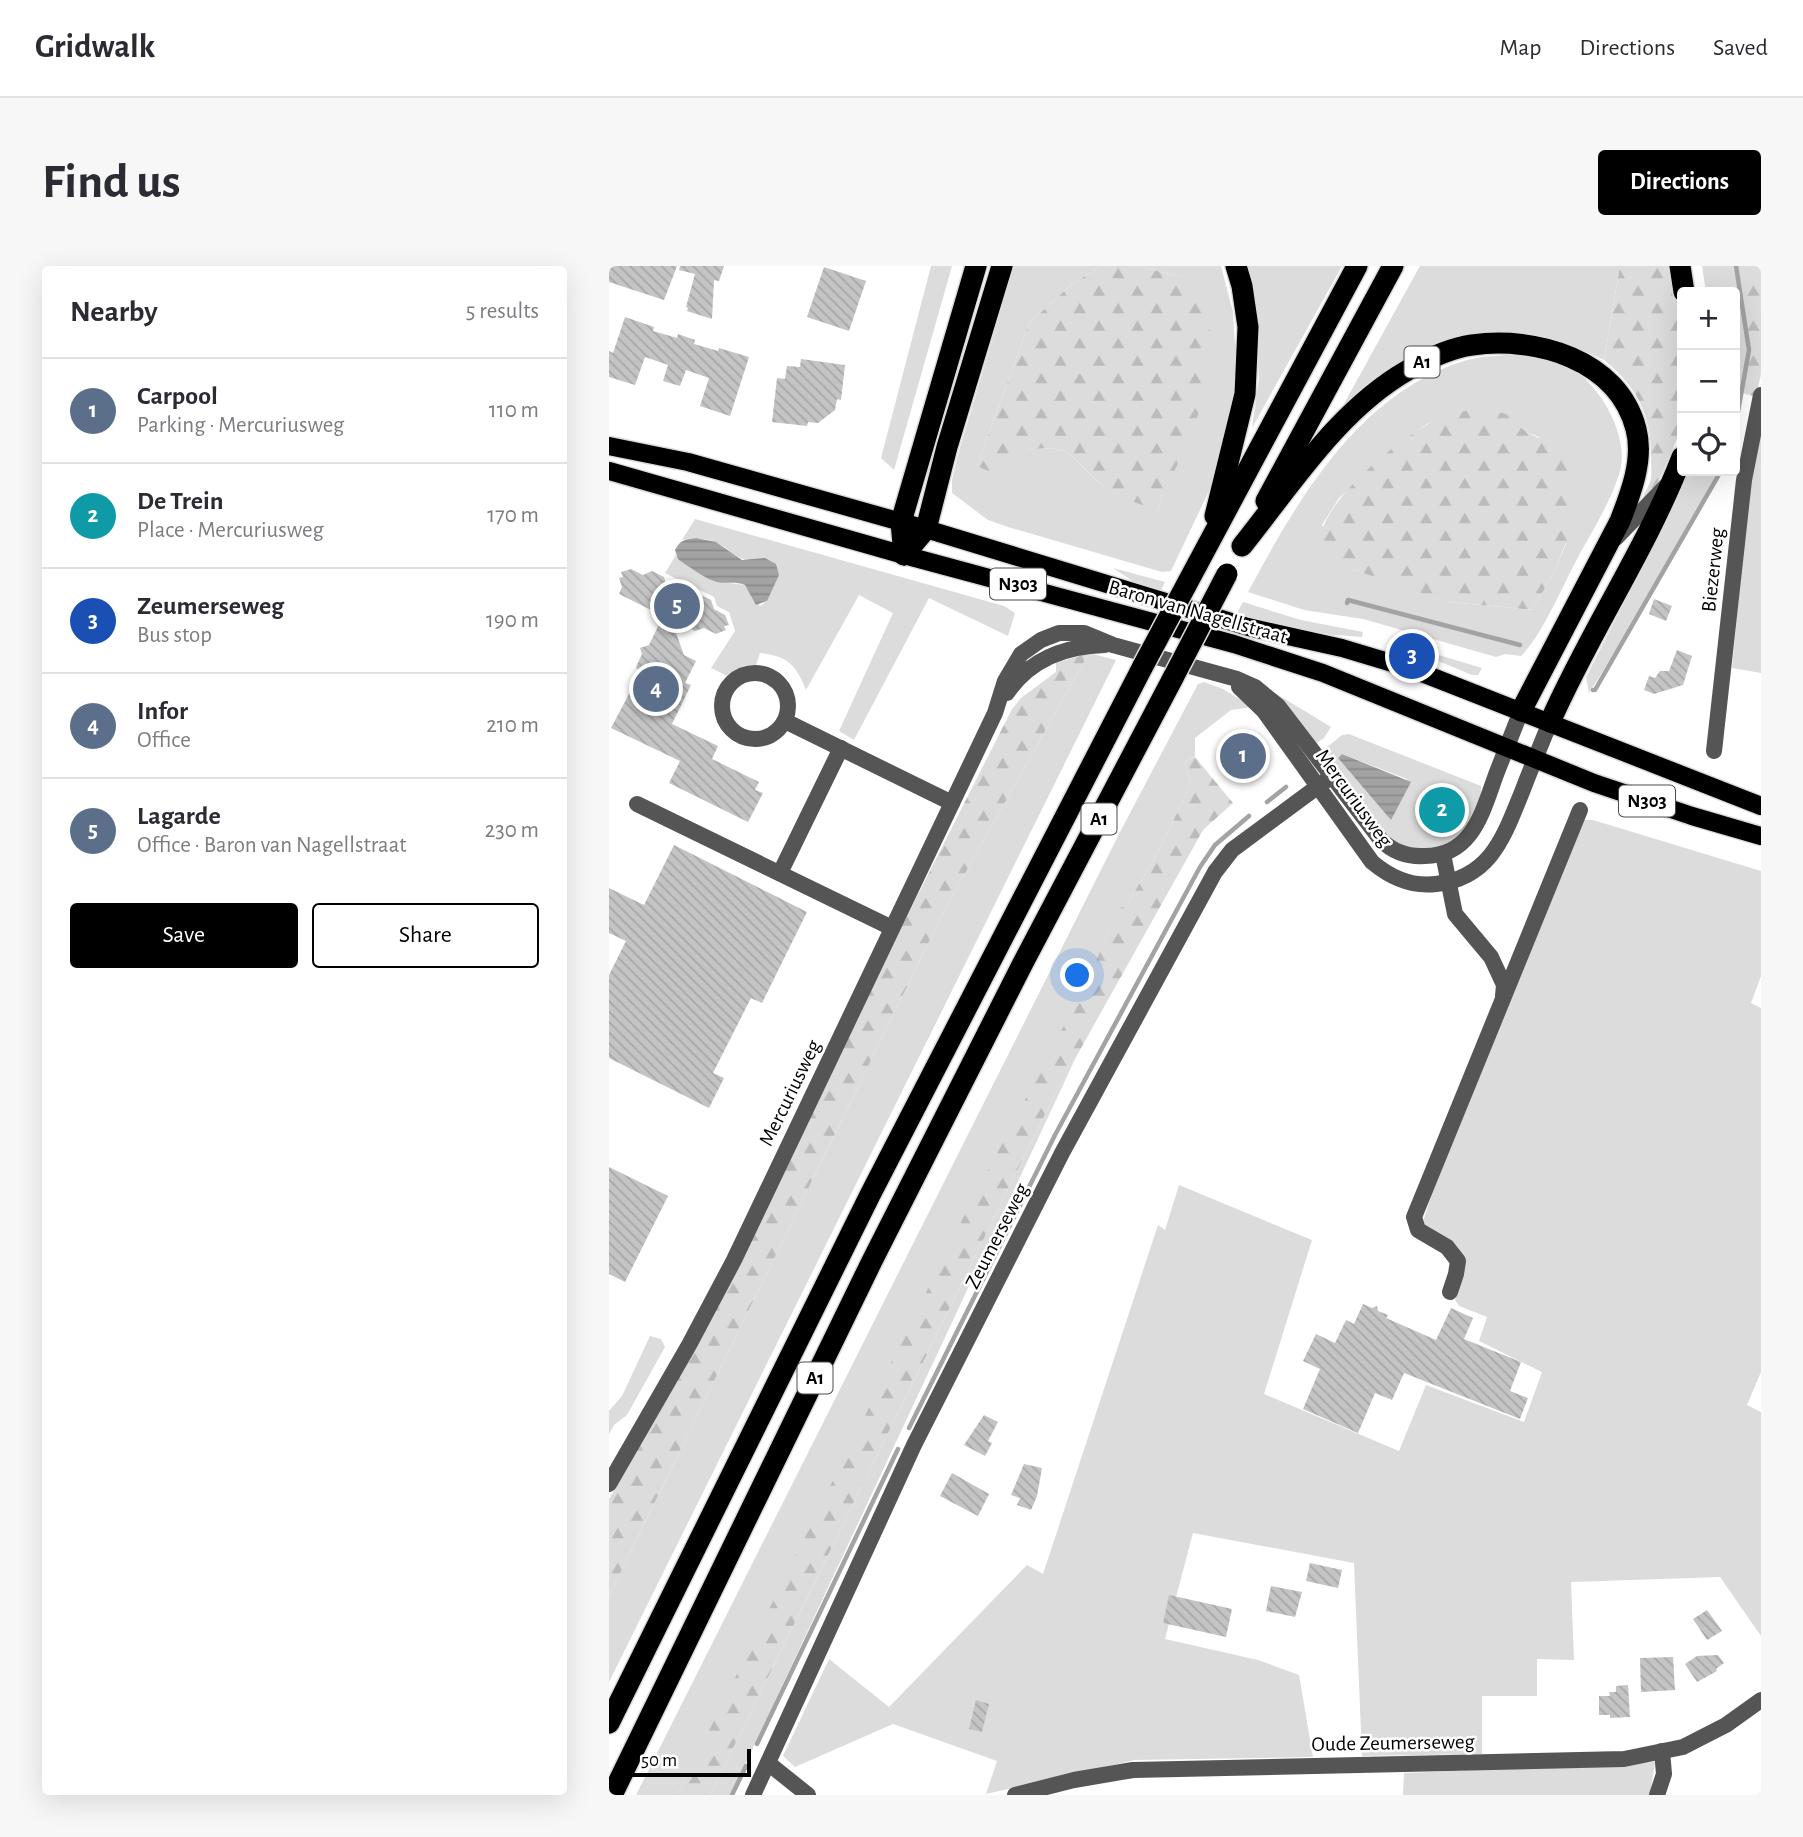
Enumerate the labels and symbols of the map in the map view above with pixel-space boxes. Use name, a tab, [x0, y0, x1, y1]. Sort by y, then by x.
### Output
road number: A1	[1405, 346, 1439, 377]
street label: Biezerweg	[1698, 526, 1728, 613]
road number: N303	[990, 568, 1046, 600]
street label: Baron van Nagellstraat	[1106, 576, 1290, 648]
pin: 5	[654, 580, 700, 632]
pin: 3	[1389, 630, 1435, 682]
pin: 4	[633, 663, 679, 715]
pin: 1	[1220, 730, 1266, 782]
street label: Mercuriusweg	[1312, 745, 1397, 851]
pin: 2	[1419, 784, 1465, 836]
road number: N303	[1619, 786, 1675, 816]
road number: A1	[1081, 804, 1117, 834]
your location	[1060, 958, 1094, 992]
street label: Mercuriusweg	[755, 1036, 825, 1149]
street label: Zeumerseweg	[962, 1179, 1033, 1292]
road number: A1	[797, 1362, 833, 1394]
street label: Oude Zeumerseweg	[1311, 1731, 1475, 1755]
scale bar	[630, 1746, 751, 1778]

